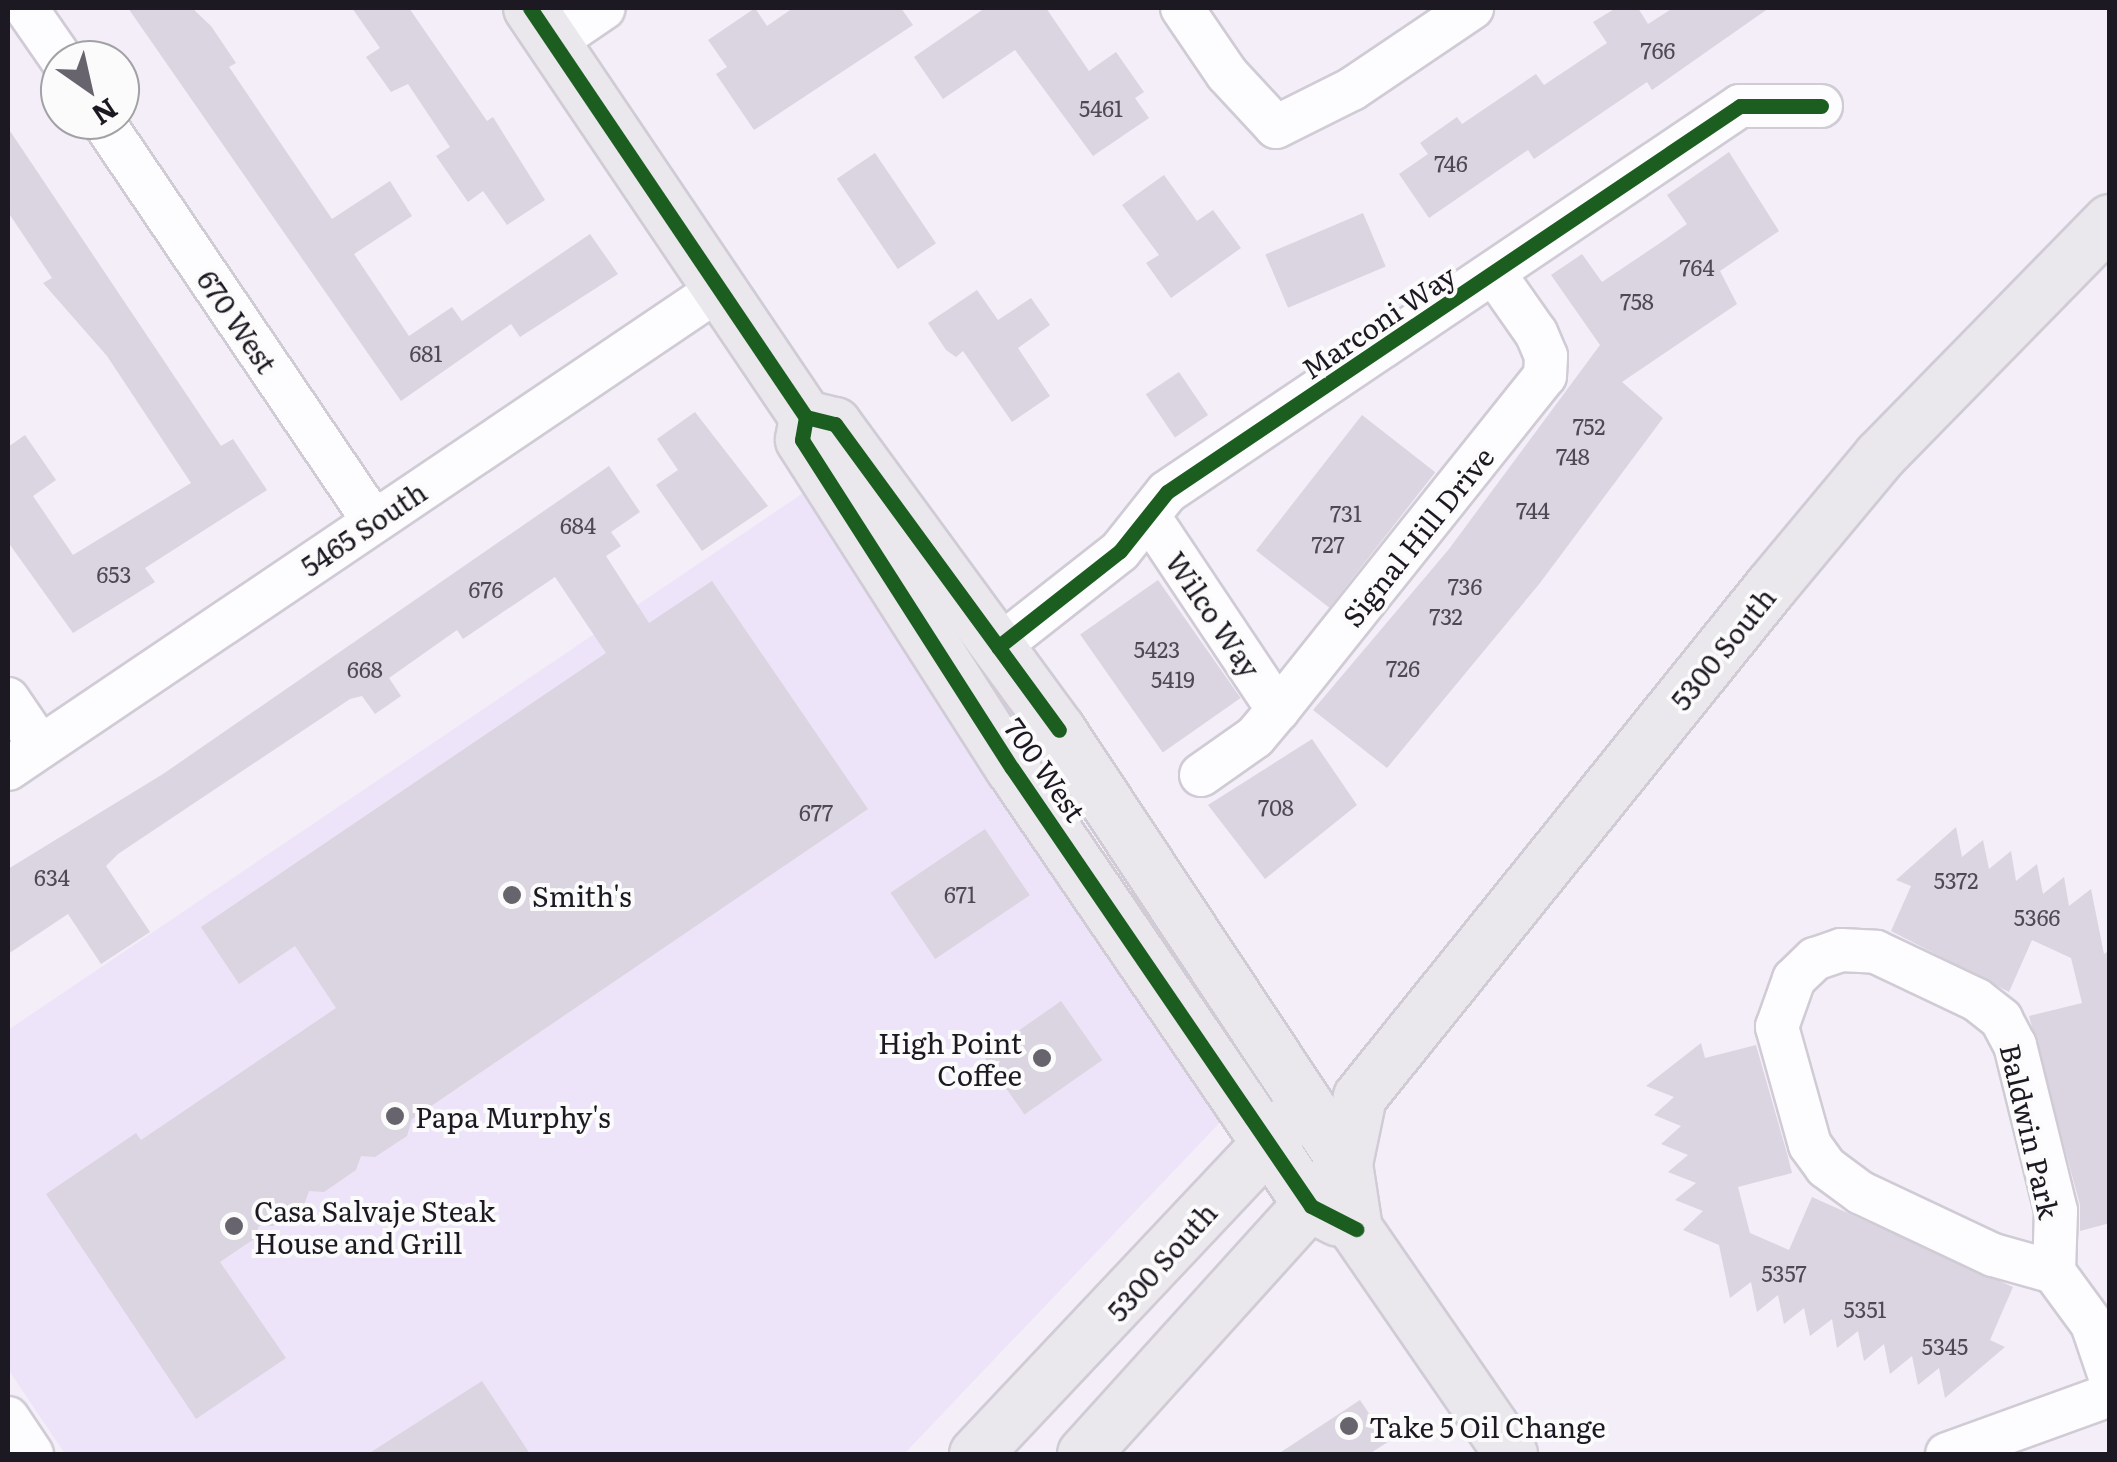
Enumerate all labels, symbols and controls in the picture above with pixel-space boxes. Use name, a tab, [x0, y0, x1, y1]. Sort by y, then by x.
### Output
house number: 766	[1641, 37, 1675, 63]
north arrow	[40, 40, 140, 140]
text: N	[84, 89, 127, 137]
house number: 5461	[1079, 95, 1123, 121]
house number: 746	[1434, 150, 1468, 176]
house number: 764	[1679, 254, 1715, 280]
street label: Marconi Way	[1295, 257, 1461, 385]
street label: 670 West	[191, 263, 285, 379]
house number: 758	[1620, 288, 1654, 314]
house number: 681	[410, 340, 442, 366]
house number: 752	[1573, 413, 1605, 439]
street label: Signal Hill Drive	[1334, 440, 1500, 632]
house number: 748	[1556, 443, 1590, 469]
street label: 5465 South	[294, 474, 432, 582]
house number: 744	[1516, 497, 1550, 523]
house number: 731	[1330, 500, 1362, 526]
house number: 684	[560, 512, 596, 538]
house number: 727	[1311, 531, 1345, 557]
street label: Wilco Way	[1160, 545, 1268, 683]
house number: 653	[97, 561, 131, 587]
house number: 736	[1448, 573, 1482, 599]
house number: 676	[469, 576, 503, 602]
street label: 5300 South	[1663, 580, 1781, 716]
house number: 732	[1429, 603, 1463, 629]
house number: 5423	[1134, 636, 1180, 662]
house number: 726	[1386, 655, 1420, 681]
house number: 668	[347, 656, 383, 682]
house number: 5419	[1151, 666, 1195, 692]
street label: 700 West	[998, 711, 1094, 827]
house number: 708	[1258, 794, 1294, 820]
house number: 677	[799, 799, 833, 825]
house number: 634	[34, 864, 70, 890]
house number: 5372	[1934, 867, 1978, 893]
place label: Smith's	[532, 878, 632, 912]
house number: 671	[944, 881, 976, 907]
marker: Smith's	[501, 884, 523, 906]
house number: 5366	[2014, 904, 2060, 930]
place label: High Point Coffee	[878, 1025, 1022, 1091]
street label: Baldwin Park	[1995, 1040, 2067, 1222]
marker: High Point Coffee	[1031, 1047, 1053, 1069]
place label: Papa Murphy's	[415, 1099, 611, 1133]
marker: Papa Murphy's	[384, 1105, 406, 1127]
place label: Casa Salvaje Steak House and Grill	[254, 1193, 495, 1259]
street label: 5300 South	[1099, 1195, 1223, 1327]
marker: Casa Salvaje Steak House and Grill	[223, 1215, 245, 1237]
house number: 5357	[1761, 1260, 1807, 1286]
house number: 5351	[1843, 1296, 1887, 1322]
house number: 5345	[1922, 1333, 1968, 1359]
place label: Take 5 Oil Change	[1369, 1409, 1606, 1443]
marker: Take 5 Oil Change	[1338, 1415, 1360, 1437]

